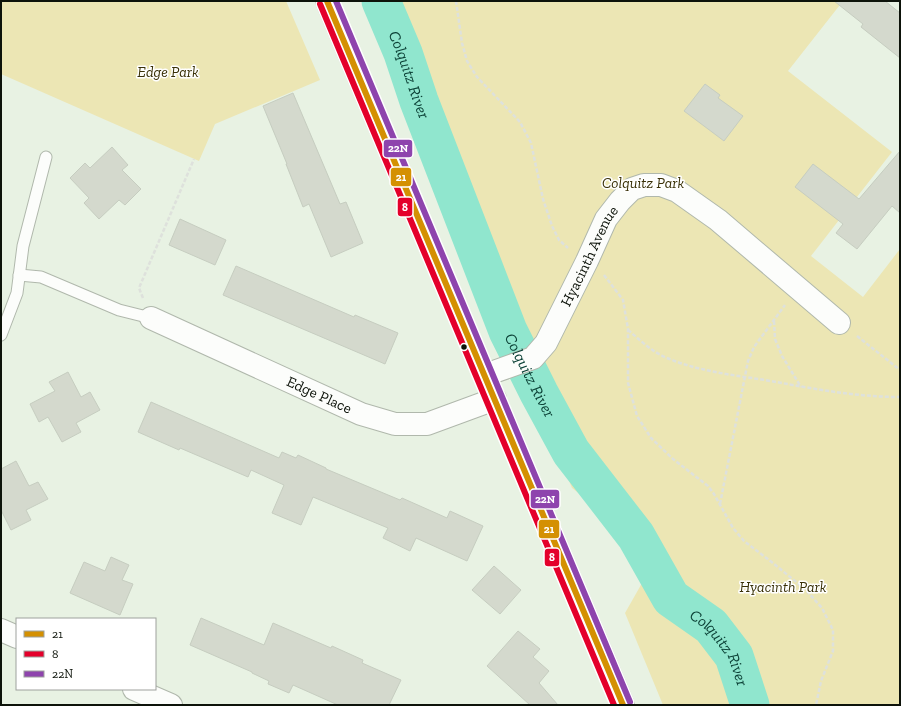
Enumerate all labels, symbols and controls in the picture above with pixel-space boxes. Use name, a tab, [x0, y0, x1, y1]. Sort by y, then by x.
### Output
water label: Colquitz River	[385, 28, 434, 122]
park label: Edge Park	[137, 63, 199, 81]
line badge: 22N	[383, 139, 413, 158]
text: 22N	[388, 142, 409, 155]
line badge: 21	[390, 167, 412, 187]
text: 21	[396, 171, 407, 184]
park label: Colquitz Park	[602, 174, 684, 192]
line badge: 8	[397, 197, 413, 217]
text: 8	[402, 201, 408, 214]
street label: Hyacinth Avenue	[557, 202, 622, 309]
water label: Colquitz River	[501, 330, 560, 421]
unlabelled marker	[459, 342, 469, 352]
street label: Edge Place	[284, 372, 355, 418]
line badge: 22N	[530, 489, 560, 509]
text: 22N	[535, 493, 556, 506]
line badge: 21	[538, 519, 560, 539]
text: 21	[544, 523, 555, 536]
line badge: 8	[544, 548, 560, 567]
text: 8	[549, 551, 555, 564]
park label: Hyacinth Park	[740, 578, 827, 596]
water label: Colquitz River	[686, 605, 752, 689]
legend	[16, 618, 156, 690]
text: 21	[52, 627, 63, 641]
text: 8	[52, 647, 58, 661]
text: 22N	[52, 667, 73, 681]

